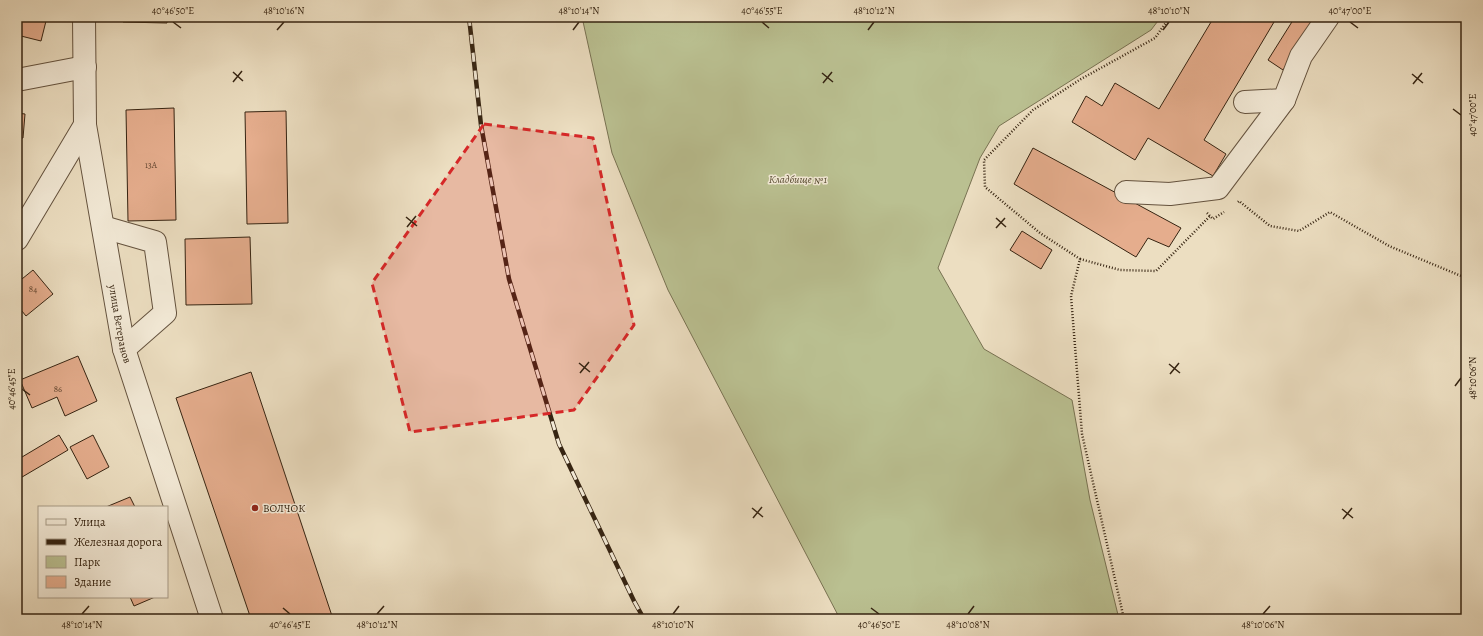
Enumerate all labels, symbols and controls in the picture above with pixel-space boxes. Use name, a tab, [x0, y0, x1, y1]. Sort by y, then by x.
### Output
text: 40°46'50"E	[152, 4, 194, 17]
text: 48°10'16"N	[263, 4, 305, 17]
text: 48°10'14"N	[558, 4, 600, 17]
text: 40°46'55"E	[741, 4, 783, 17]
text: 48°10'12"N	[853, 4, 895, 17]
text: 48°10'10"N	[1148, 4, 1190, 17]
text: 40°47'00"E	[1329, 4, 1372, 17]
text: 40°47'00"E	[1466, 93, 1479, 136]
house number: 13А	[145, 159, 158, 171]
park label: Кладбище №1	[769, 172, 828, 187]
house number: 84	[29, 283, 37, 295]
street label: улица Ветеранов	[105, 283, 135, 365]
text: 48°10'06"N	[1466, 356, 1479, 400]
text: 40°46'45"E	[5, 368, 18, 410]
house number: 86	[54, 383, 62, 395]
place label: ВОЛЧОК	[263, 501, 305, 516]
marker: ВОЛЧОК	[250, 503, 260, 513]
legend	[38, 506, 168, 598]
text: Улица	[74, 514, 106, 530]
text: Железная дорога	[74, 534, 163, 550]
text: Парк	[74, 554, 100, 570]
text: Здание	[74, 574, 111, 590]
text: 48°10'14"N	[61, 618, 103, 631]
text: 40°46'45"E	[269, 618, 311, 631]
text: 48°10'12"N	[356, 618, 398, 631]
text: 48°10'10"N	[652, 618, 694, 631]
text: 40°46'50"E	[858, 618, 900, 631]
text: 48°10'08"N	[946, 618, 990, 631]
text: 48°10'06"N	[1241, 618, 1285, 631]

